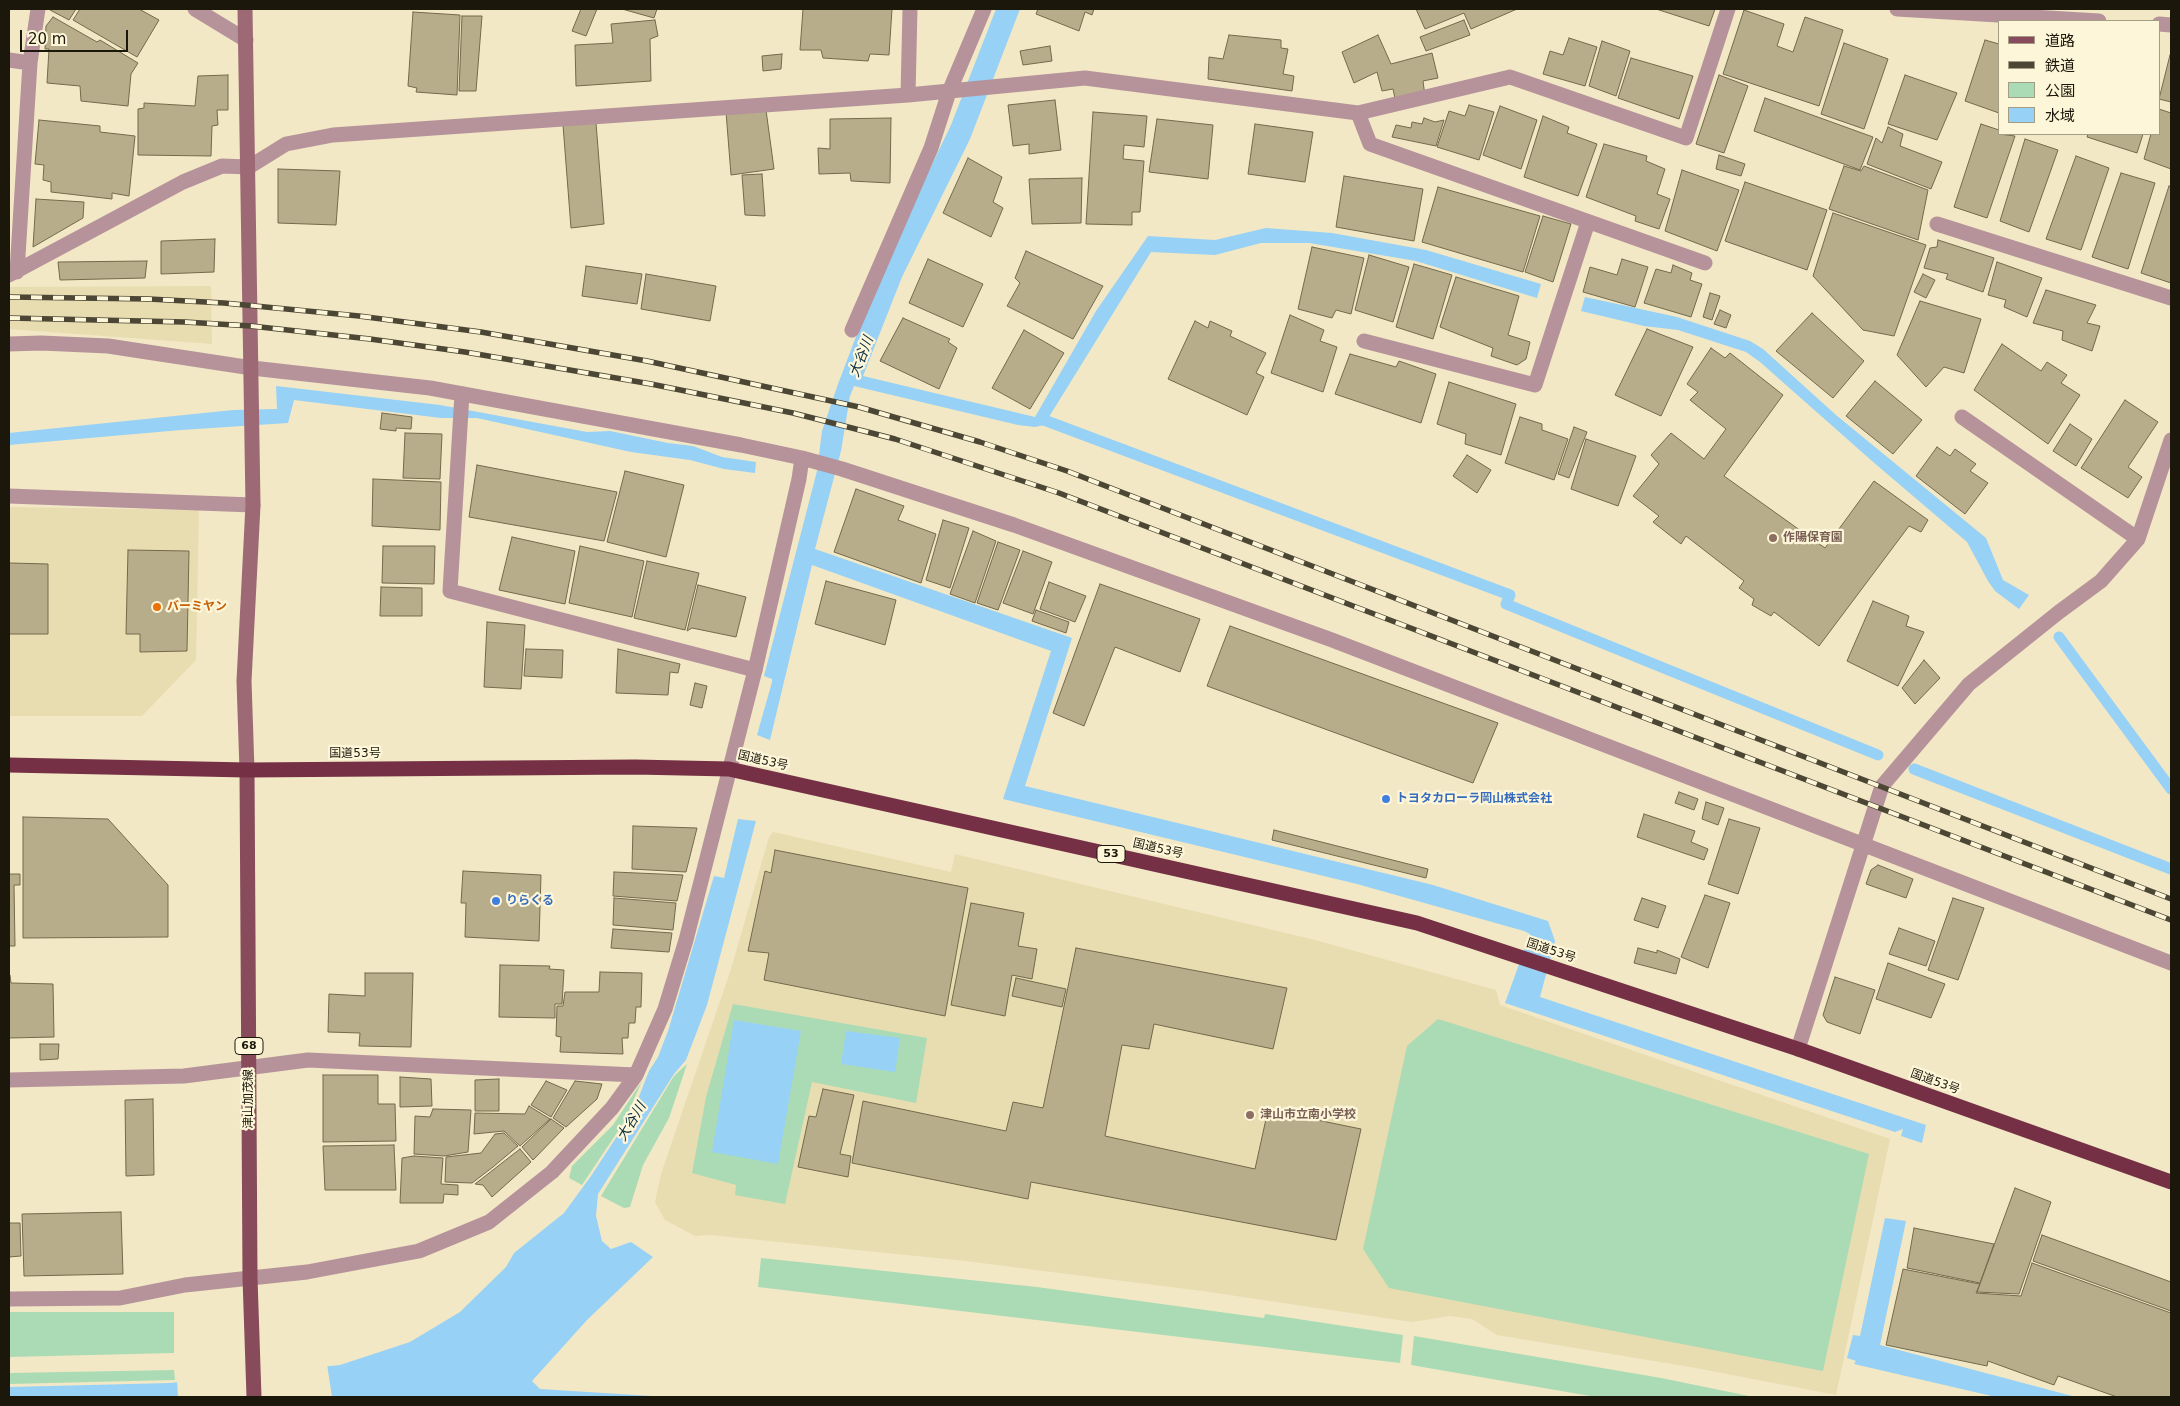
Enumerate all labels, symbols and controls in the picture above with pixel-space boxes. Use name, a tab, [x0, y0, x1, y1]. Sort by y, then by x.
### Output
scale bar	[22, 20, 130, 52]
legend	[1998, 20, 2160, 135]
text: 20 m	[28, 30, 66, 48]
text: 道路	[2045, 32, 2075, 50]
text: 鉄道	[2045, 57, 2075, 75]
text: 公園	[2045, 82, 2075, 100]
text: 水域	[2045, 107, 2075, 125]
water label: 大谷川	[847, 334, 877, 380]
place label: 作陽保育園	[1783, 531, 1843, 545]
marker: 作陽保育園	[1767, 532, 1779, 544]
place label: バーミヤン	[167, 600, 227, 614]
marker: バーミヤン	[151, 601, 163, 613]
street label: 国道53号	[329, 747, 381, 761]
street label: 国道53号	[736, 748, 790, 774]
place label: トヨタカローラ岡山株式会社	[1396, 792, 1552, 806]
marker: トヨタカローラ岡山株式会社	[1380, 793, 1392, 805]
street label: 国道53号	[1131, 836, 1185, 862]
road number: 53	[1097, 846, 1125, 862]
place label: りらくる	[506, 894, 554, 908]
marker: りらくる	[490, 895, 502, 907]
street label: 国道53号	[1524, 936, 1578, 966]
road number: 68	[235, 1038, 263, 1054]
street label: 国道53号	[1908, 1066, 1962, 1098]
street label: 津山加茂線	[242, 1069, 256, 1129]
water label: 大谷川	[614, 1100, 650, 1144]
place label: 津山市立南小学校	[1260, 1108, 1356, 1122]
marker: 津山市立南小学校	[1244, 1109, 1256, 1121]

